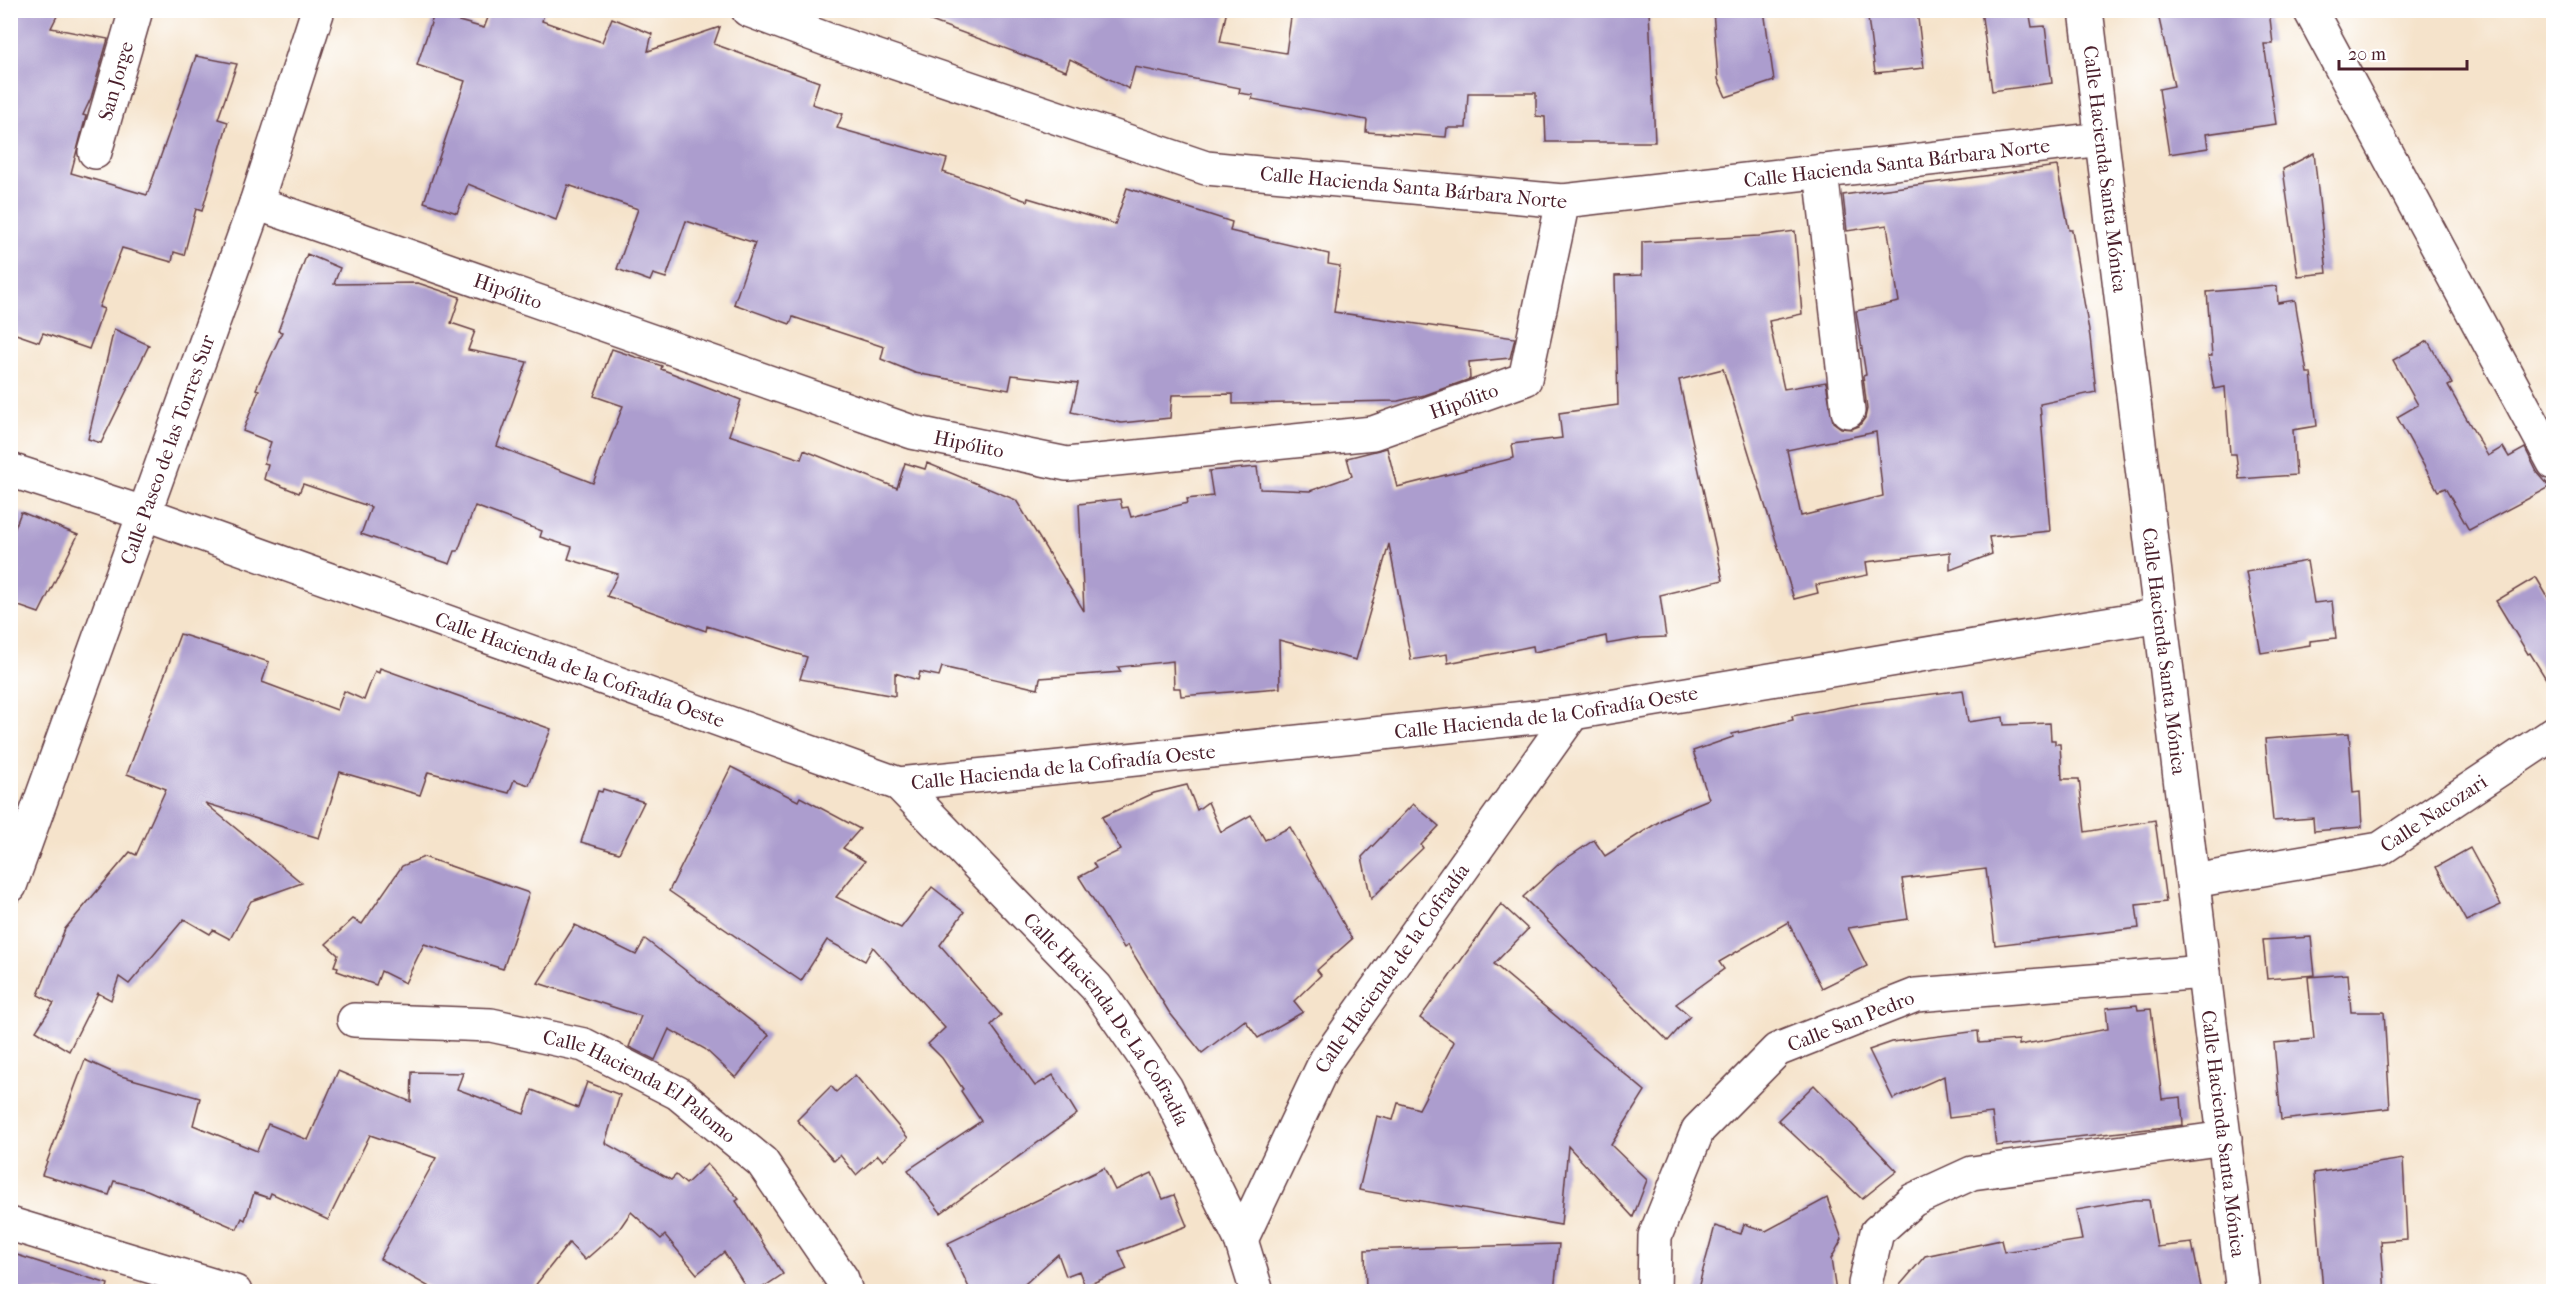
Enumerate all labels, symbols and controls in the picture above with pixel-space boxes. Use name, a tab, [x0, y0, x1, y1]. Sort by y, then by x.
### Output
scale bar	[2339, 33, 2466, 71]
street label: San Jorge	[94, 39, 138, 123]
street label: Calle Hacienda Santa Mónica	[2078, 44, 2132, 294]
text: 20 m	[2348, 44, 2386, 65]
street label: Calle Hacienda Santa Bárbara Norte	[1742, 134, 2051, 192]
street label: Calle Hacienda Santa Bárbara Norte	[1259, 162, 1568, 213]
street label: Hipólito	[470, 269, 545, 314]
street label: Calle Paseo de las Torres Sur	[116, 331, 220, 568]
street label: Hipólito	[1427, 378, 1501, 424]
street label: Hipólito	[932, 426, 1006, 463]
street label: Calle Hacienda Santa Mónica	[2137, 526, 2191, 777]
street label: Calle Hacienda de la Cofradía Oeste	[432, 608, 728, 733]
street label: Calle Hacienda de la Cofradía Oeste	[1393, 681, 1700, 744]
street label: Calle Hacienda de la Cofradía Oeste	[910, 740, 1217, 795]
street label: Calle Nacozari	[2376, 770, 2492, 858]
street label: Calle Hacienda de la Cofradía	[1311, 859, 1475, 1077]
street label: Calle Hacienda De La Cofradía	[1018, 908, 1194, 1130]
street label: Calle San Pedro	[1784, 986, 1917, 1057]
street label: Calle Hacienda Santa Mónica	[2197, 1009, 2250, 1259]
street label: Calle Hacienda El Palomo	[541, 1025, 740, 1148]

